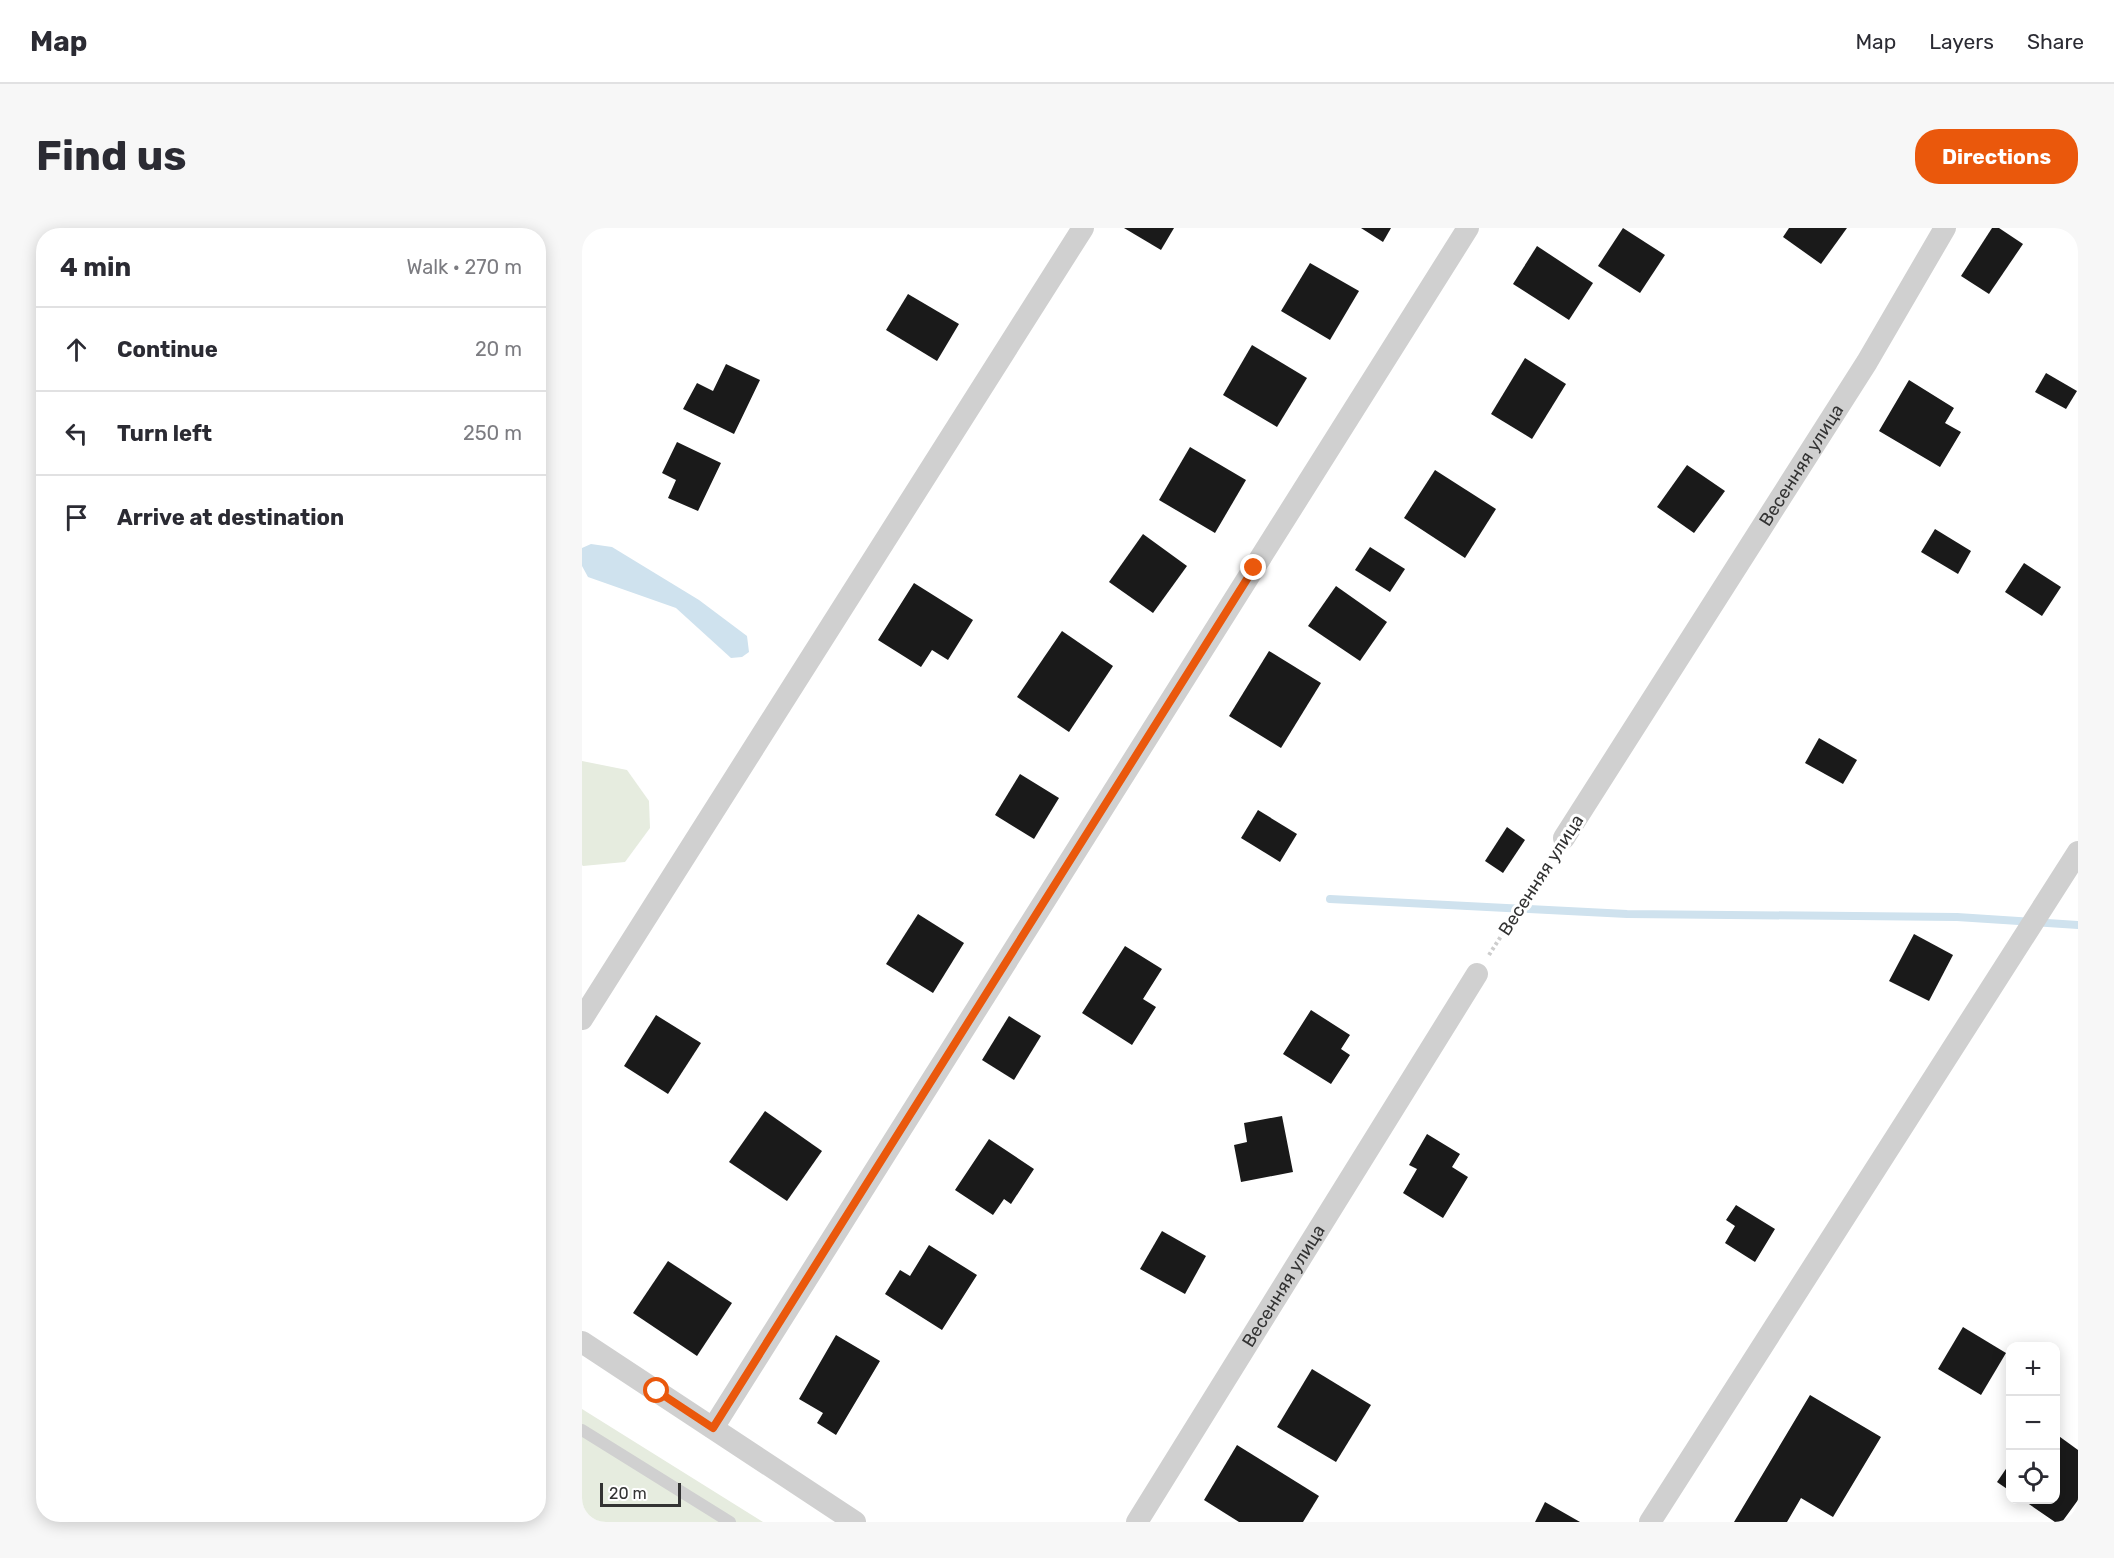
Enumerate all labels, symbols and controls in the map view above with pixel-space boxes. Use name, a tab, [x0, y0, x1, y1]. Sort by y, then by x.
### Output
text: Map	[30, 25, 87, 58]
text: Map	[1855, 29, 1896, 54]
text: Layers	[1929, 29, 1994, 54]
text: Share	[2027, 29, 2084, 54]
button: Directions	[1915, 129, 2078, 184]
text: Find us	[36, 131, 187, 181]
text: 4 min	[60, 252, 131, 283]
text: Walk · 270 m	[407, 255, 522, 279]
icon: ahead	[60, 333, 93, 366]
text: Continue	[117, 336, 218, 363]
text: 20 m	[475, 337, 522, 361]
street label: Весенняя улица	[1754, 400, 1848, 530]
icon: left	[60, 417, 93, 450]
text: Turn left	[117, 420, 212, 447]
text: 250 m	[463, 421, 522, 445]
icon: arrive	[60, 501, 93, 534]
text: Arrive at destination	[117, 504, 344, 531]
route end	[1240, 554, 1266, 580]
street label: Весенняя улица	[1494, 810, 1588, 940]
street label: Весенняя улица	[1237, 1221, 1330, 1351]
map controls	[2006, 1342, 2060, 1504]
button: +	[2006, 1342, 2060, 1396]
route start	[643, 1377, 669, 1403]
button: −	[2006, 1396, 2060, 1450]
button: locate	[2006, 1450, 2060, 1504]
scale bar	[600, 1480, 681, 1508]
text: 20 m	[609, 1484, 647, 1503]

